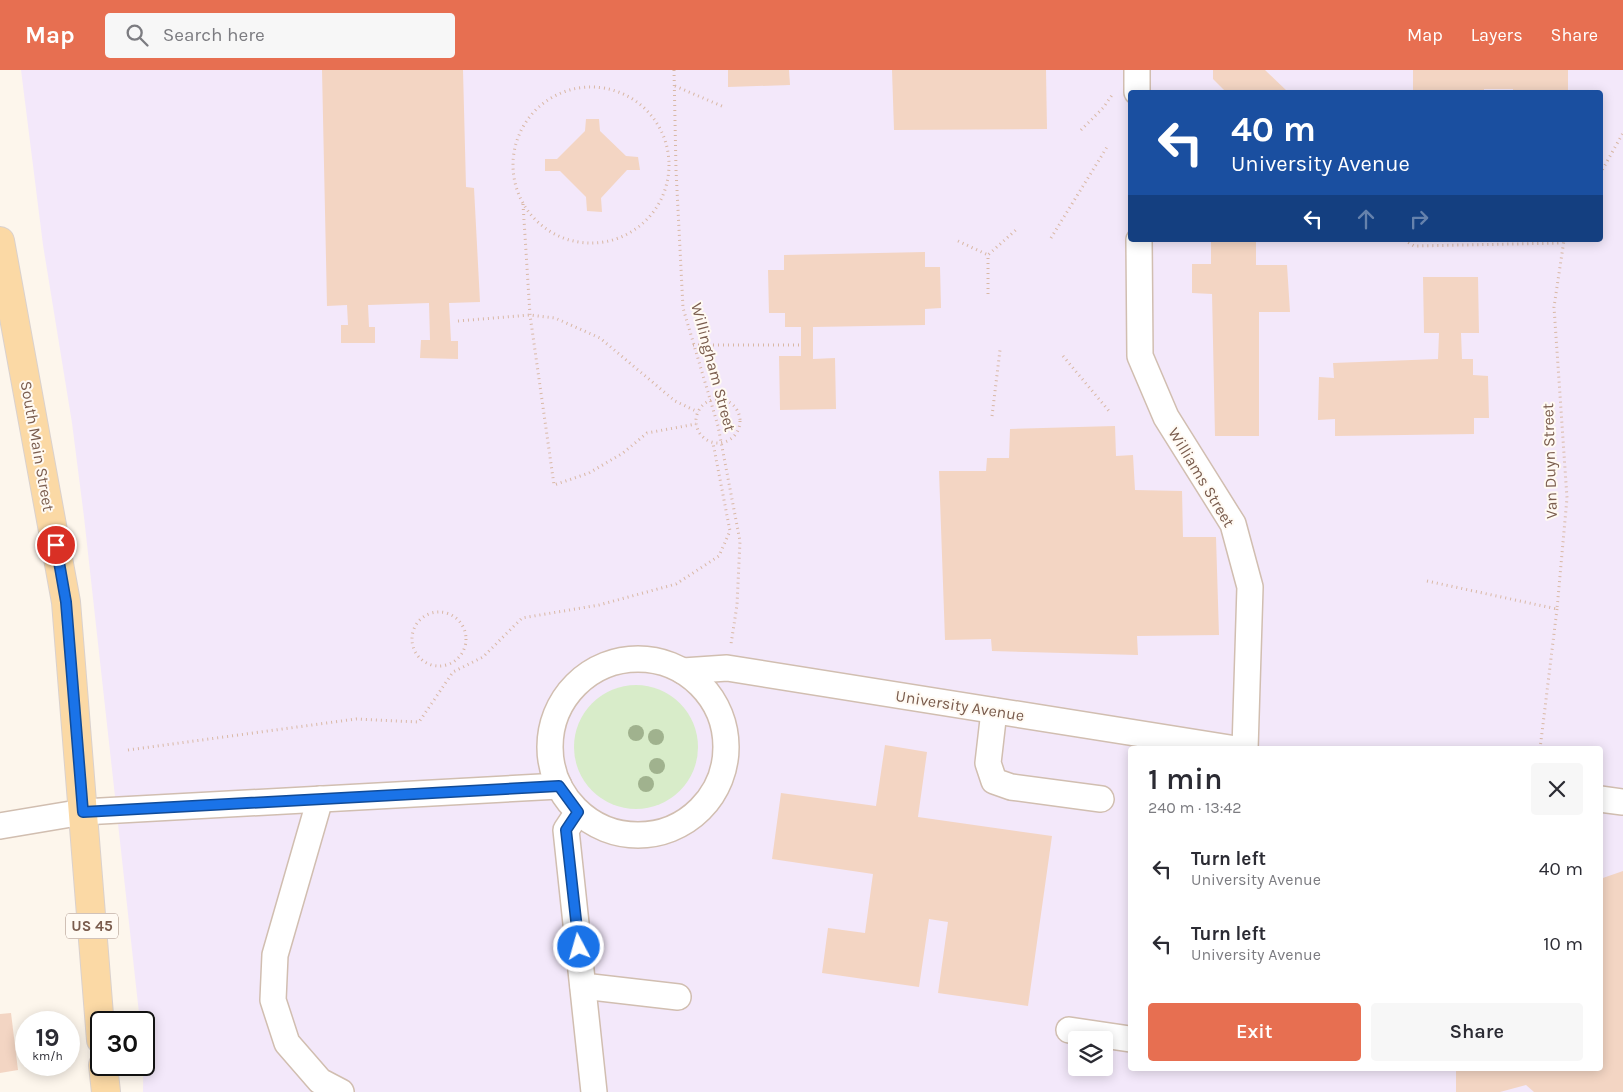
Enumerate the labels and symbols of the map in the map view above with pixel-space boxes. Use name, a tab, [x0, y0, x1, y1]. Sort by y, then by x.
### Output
street label: Willingham Street	[687, 301, 740, 434]
street label: South Main Street	[17, 379, 58, 513]
street label: Van Duyn Street	[1538, 403, 1561, 519]
street label: Williams Street	[1164, 424, 1239, 530]
pin	[35, 524, 77, 566]
street label: University Avenue	[894, 686, 1026, 725]
road number: US 45	[66, 914, 118, 938]
position arrow	[552, 920, 604, 972]
speed limit sign: 30	[90, 1011, 155, 1076]

